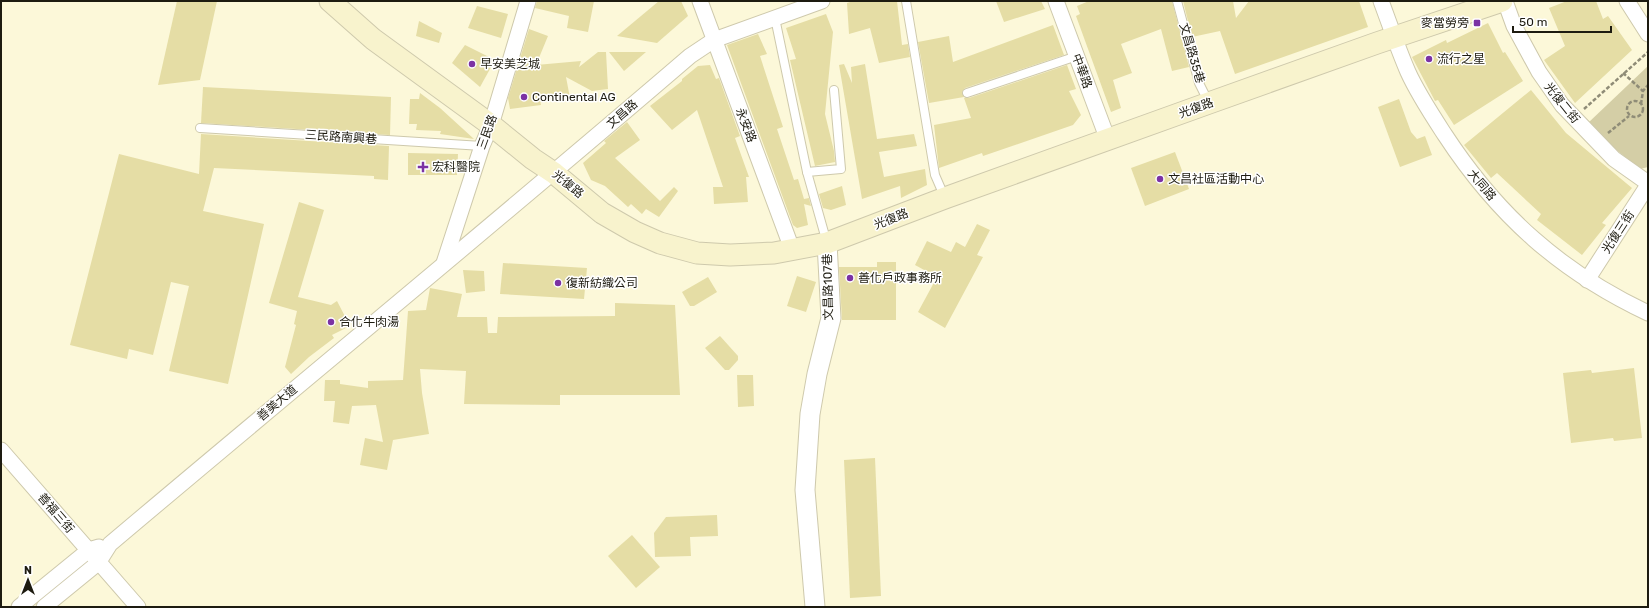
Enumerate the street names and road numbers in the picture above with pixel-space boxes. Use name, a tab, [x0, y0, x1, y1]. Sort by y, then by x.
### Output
street label: 文昌路35巷	[1177, 21, 1207, 85]
street label: 中華路	[1069, 52, 1095, 90]
street label: 光復二街	[1541, 80, 1583, 126]
street label: 光復路	[1177, 95, 1215, 121]
street label: 文昌路	[604, 97, 640, 131]
street label: 永安路	[733, 106, 759, 144]
street label: 三民路	[474, 113, 500, 151]
street label: 三民路南興巷	[305, 128, 377, 146]
street label: 光復路	[550, 167, 586, 201]
street label: 大同路	[1465, 167, 1499, 203]
street label: 光復路	[872, 206, 910, 232]
street label: 光復三街	[1599, 208, 1637, 256]
street label: 文昌路107巷	[820, 253, 836, 321]
street label: 善美大道	[254, 382, 300, 424]
street label: 善福三街	[35, 490, 77, 536]

